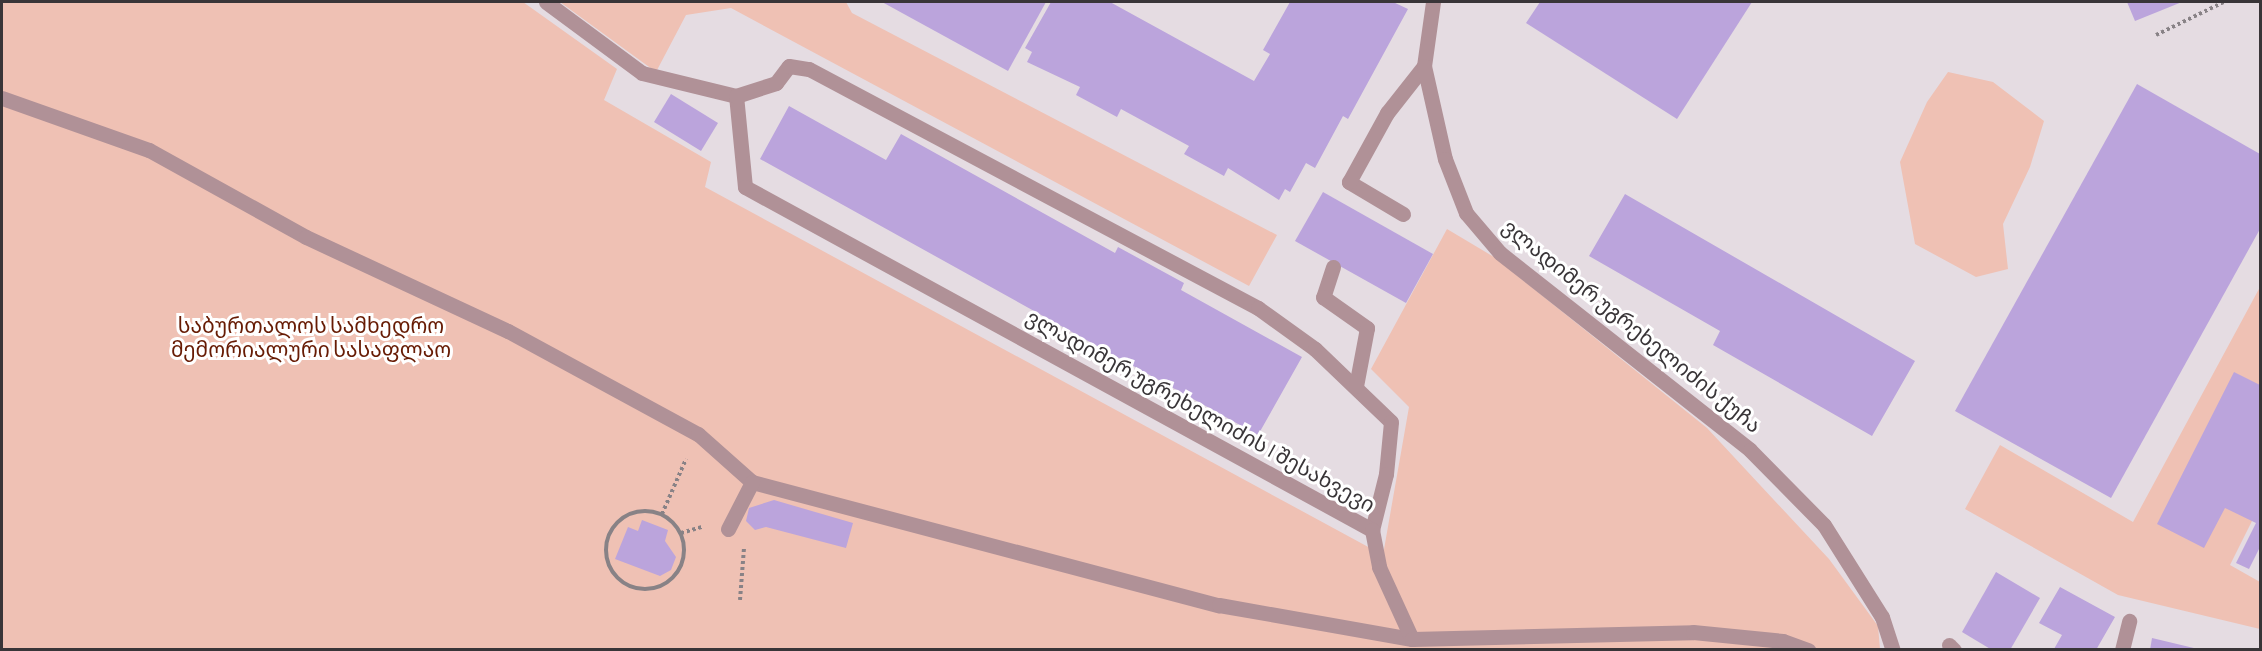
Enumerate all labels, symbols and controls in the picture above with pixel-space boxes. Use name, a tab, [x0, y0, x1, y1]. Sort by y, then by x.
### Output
street label: ვლადიმერ უგრეხელიძის ქუჩა	[1497, 215, 1765, 439]
street label: ვლადიმერ უგრეხელიძის I შესახვევი	[1021, 305, 1379, 519]
park label: საბურთალოს სამხედრო მემორიალური სასაფლაო	[171, 314, 451, 364]

